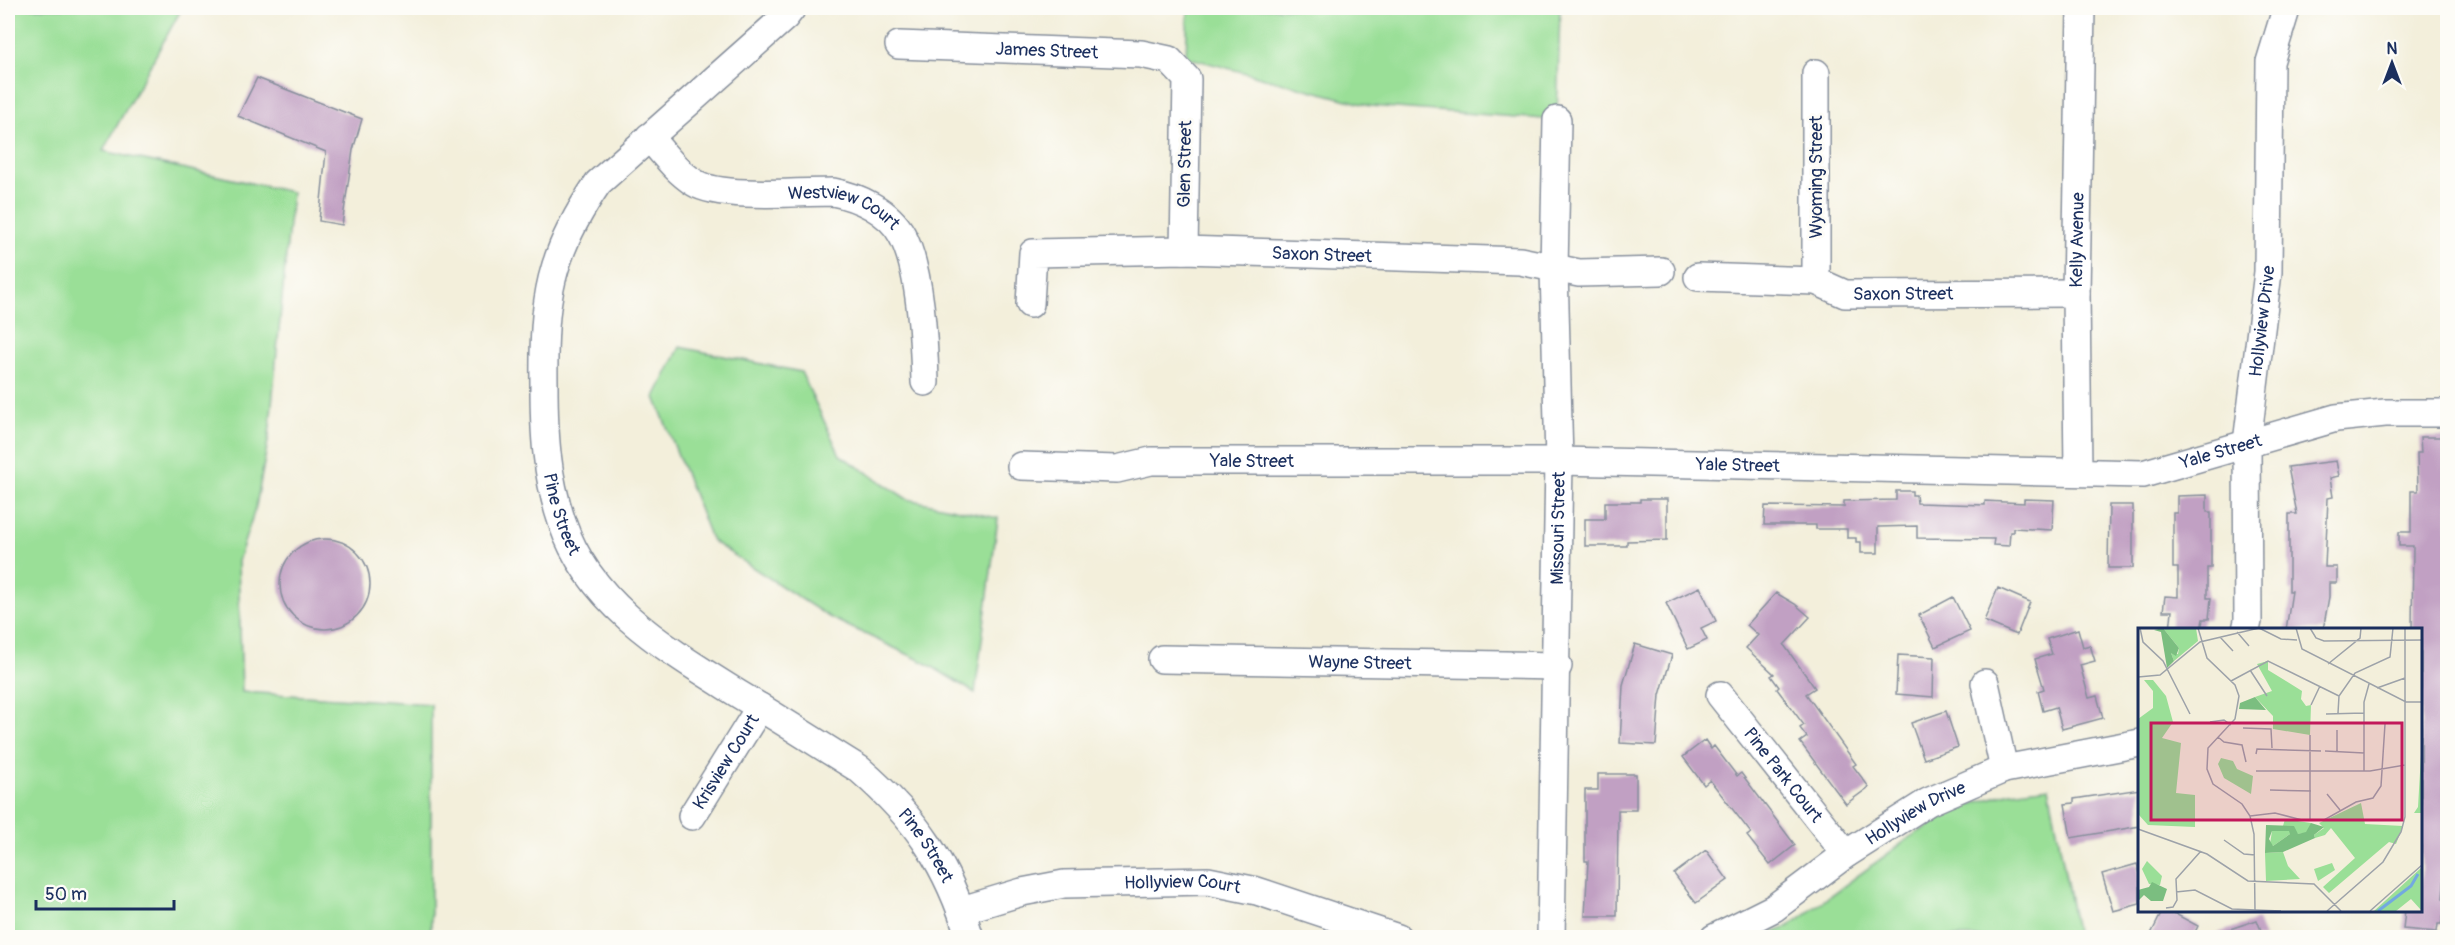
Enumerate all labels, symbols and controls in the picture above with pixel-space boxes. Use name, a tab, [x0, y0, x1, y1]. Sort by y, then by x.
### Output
north arrow	[2362, 33, 2422, 93]
street label: James Street	[995, 37, 1099, 64]
text: N	[2387, 39, 2398, 59]
street label: Wyoming Street	[1805, 115, 1828, 239]
street label: Glen Street	[1173, 119, 1197, 208]
street label: Westview Court	[787, 180, 906, 235]
street label: Kelly Avenue	[2065, 192, 2089, 288]
street label: Saxon Street	[1271, 241, 1373, 268]
street label: Hollyview Drive	[2244, 265, 2280, 378]
street label: Saxon Street	[1853, 282, 1954, 305]
street label: Yale Street	[2176, 429, 2265, 474]
street label: Yale Street	[1209, 450, 1295, 473]
street label: Yale Street	[1695, 453, 1781, 477]
street label: Missouri Street	[1545, 470, 1570, 585]
street label: Pine Street	[538, 471, 586, 560]
inset map	[2138, 628, 2422, 912]
street label: Wayne Street	[1308, 650, 1413, 675]
street label: Krisview Court	[687, 709, 765, 814]
street label: Pine Park Court	[1739, 723, 1829, 828]
street label: Hollyview Drive	[1861, 776, 1969, 850]
street label: Pine Street	[893, 803, 959, 887]
street label: Hollyview Court	[1124, 869, 1244, 899]
scale bar	[36, 873, 174, 911]
text: 50 m	[45, 883, 87, 906]

